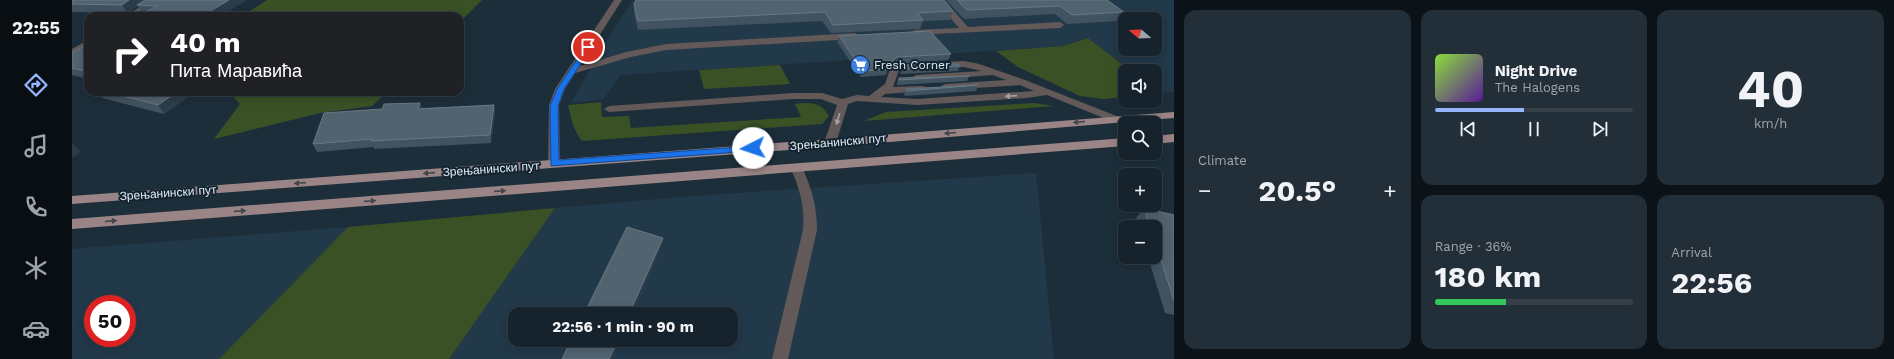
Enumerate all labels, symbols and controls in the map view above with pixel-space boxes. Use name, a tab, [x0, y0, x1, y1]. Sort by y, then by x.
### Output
north arrow	[1118, 12, 1162, 56]
map controls	[1118, 12, 1162, 264]
text: 22:55	[12, 17, 60, 38]
text: 40 m	[170, 26, 240, 59]
icon: right	[104, 28, 156, 80]
pin	[571, 30, 605, 64]
icon: arrive	[577, 36, 599, 58]
supermarket icon: Fresh Corner	[849, 54, 871, 76]
place label: Fresh Corner	[874, 58, 950, 72]
text: 40	[1737, 59, 1804, 120]
text: Пита Маравића	[170, 60, 302, 81]
text: Night Drive	[1495, 62, 1577, 80]
button: sound	[1118, 64, 1162, 108]
icon: directions	[22, 71, 50, 99]
text: The Halogens	[1495, 80, 1580, 95]
one-way arrow	[1005, 93, 1017, 100]
one-way arrow	[835, 113, 841, 125]
button: search	[1118, 116, 1162, 160]
text: km/h	[1754, 116, 1787, 131]
icon: previous	[1457, 118, 1479, 140]
icon: pause	[1523, 118, 1545, 140]
icon: next	[1589, 118, 1611, 140]
one-way arrow	[1073, 119, 1085, 125]
position arrow	[732, 127, 774, 169]
one-way arrow	[944, 129, 956, 136]
street label: Зрењанински пут	[789, 131, 887, 153]
icon: music	[22, 132, 50, 160]
text: Climate	[1198, 153, 1247, 168]
street label: Зрењанински пут	[442, 159, 540, 179]
button: +	[1118, 168, 1162, 212]
one-way arrow	[423, 170, 435, 177]
text: 20.5°	[1258, 173, 1336, 208]
text: −	[1198, 178, 1211, 203]
text: +	[1383, 178, 1397, 203]
one-way arrow	[294, 180, 306, 187]
street label: Зрењанински пут	[119, 183, 217, 203]
one-way arrow	[494, 188, 506, 195]
icon: phone	[22, 193, 50, 221]
one-way arrow	[364, 198, 376, 204]
one-way arrow	[234, 207, 246, 214]
one-way arrow	[105, 218, 117, 224]
button: −	[1118, 220, 1162, 264]
text: Range · 36%	[1435, 239, 1512, 254]
text: Arrival	[1671, 245, 1712, 260]
icon: climate	[22, 254, 50, 282]
text: 180 km	[1435, 259, 1541, 294]
text: 22:56	[1671, 265, 1752, 300]
speed limit sign: 50	[84, 295, 136, 347]
icon: car	[22, 315, 50, 343]
text: 22:56 · 1 min · 90 m	[552, 318, 694, 336]

